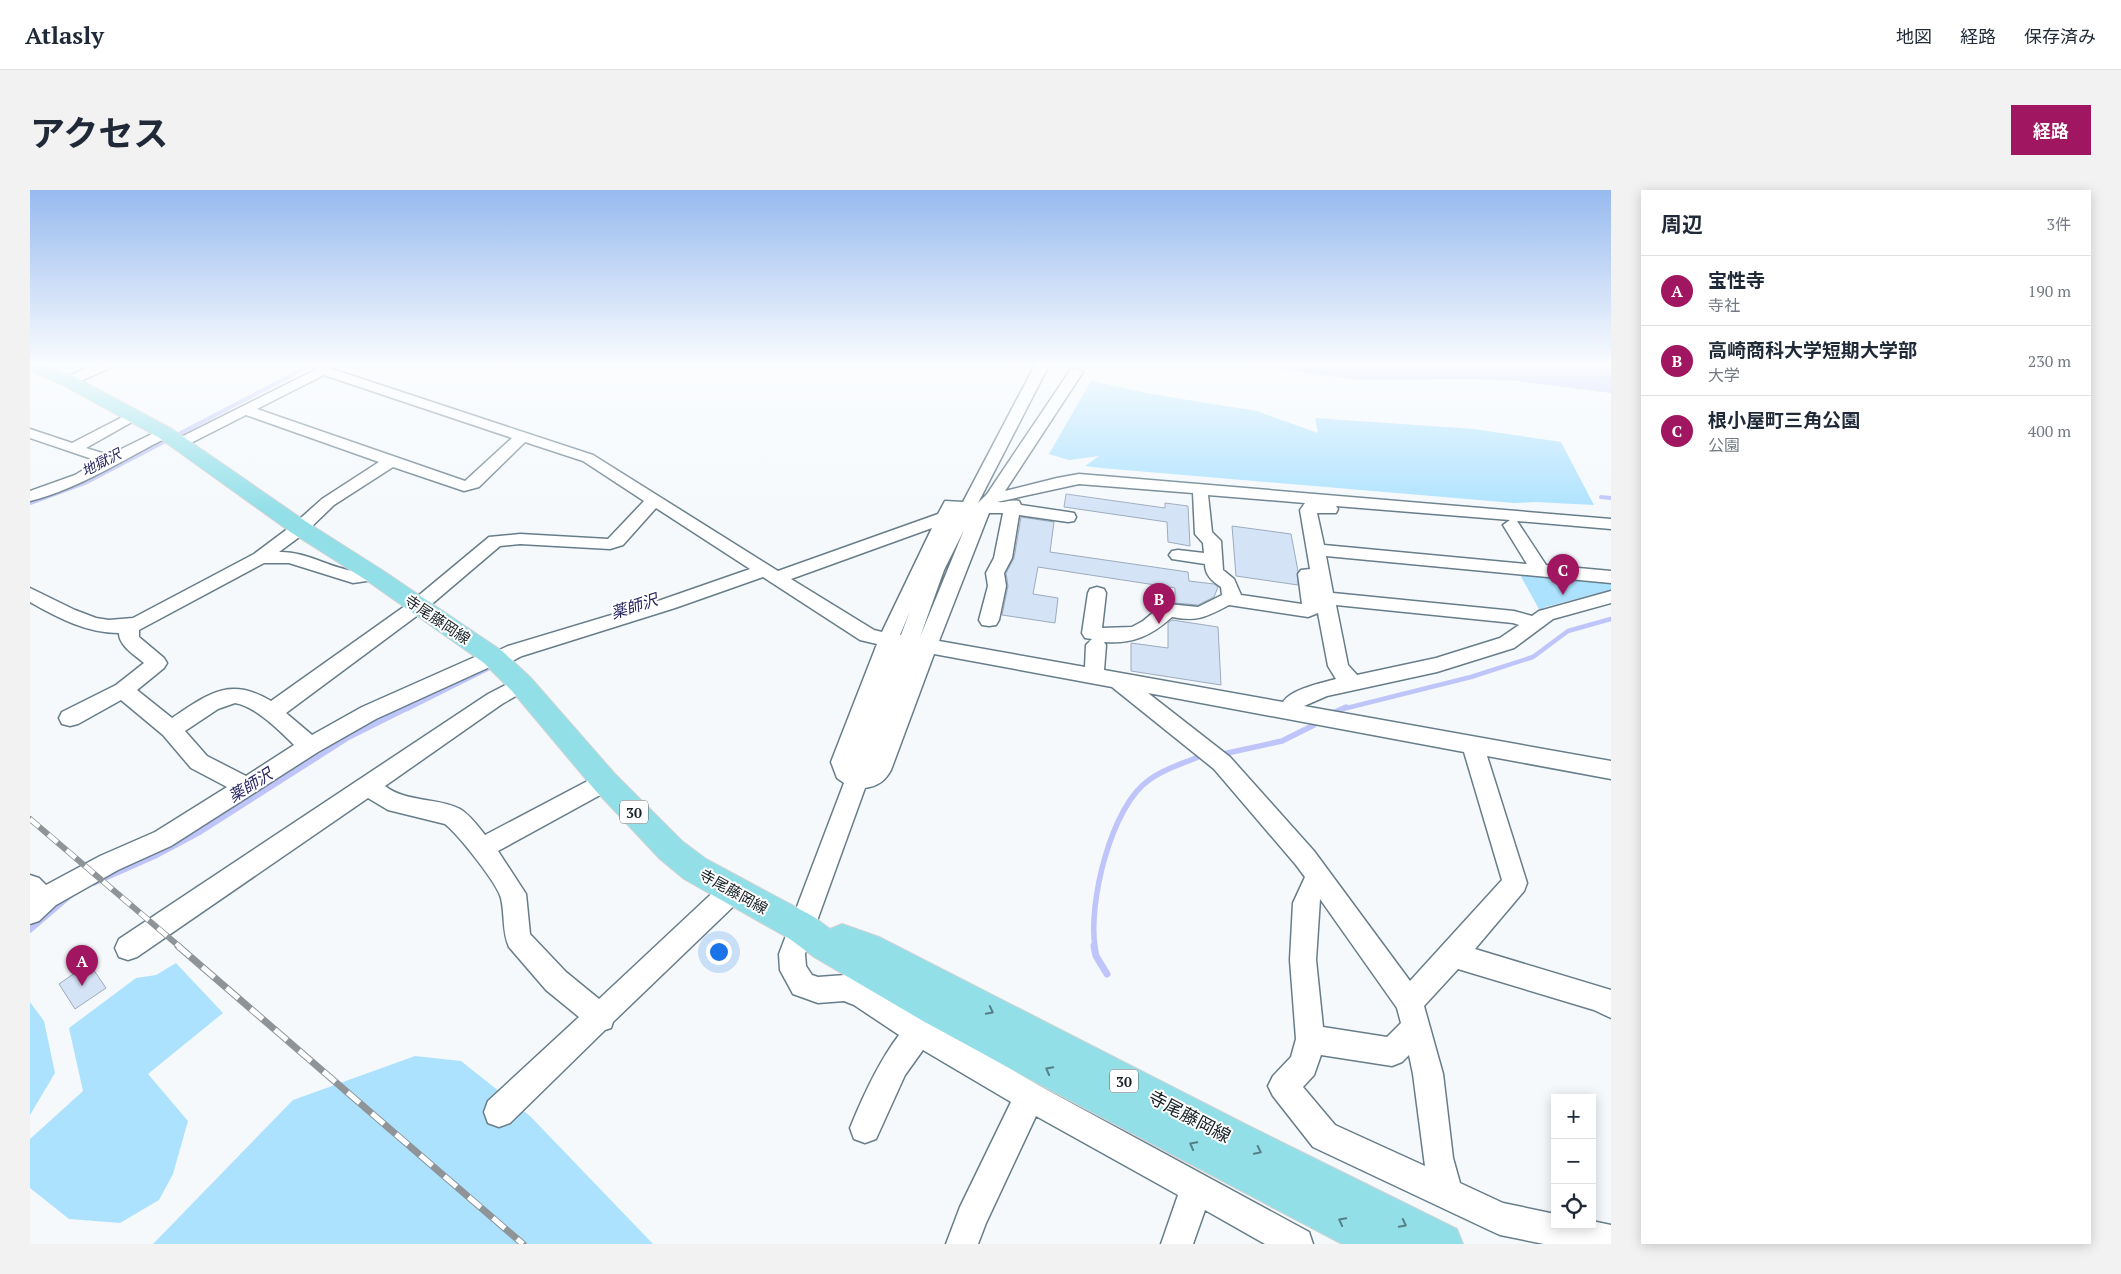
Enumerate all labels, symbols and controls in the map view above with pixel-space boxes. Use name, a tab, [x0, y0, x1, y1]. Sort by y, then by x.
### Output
text: Atlasly	[25, 19, 104, 51]
text: 地図	[1896, 24, 1932, 48]
text: 経路	[1960, 24, 1996, 48]
text: 保存済み	[2024, 24, 2096, 48]
button: 経路	[2011, 105, 2091, 155]
text: アクセス	[30, 110, 168, 156]
text: 周辺	[1661, 210, 1703, 238]
text: 3件	[2046, 213, 2071, 235]
text: 宝性寺	[1708, 267, 1765, 292]
text: A	[1671, 280, 1683, 302]
text: 190 m	[2028, 280, 2071, 302]
text: 寺社	[1708, 294, 1740, 316]
text: 高崎商科大学短期大学部	[1708, 337, 1917, 362]
text: B	[1672, 350, 1682, 372]
text: 230 m	[2028, 350, 2071, 372]
text: 大学	[1708, 364, 1740, 386]
text: 根小屋町三角公園	[1708, 407, 1860, 432]
text: C	[1672, 420, 1682, 442]
text: 400 m	[2028, 420, 2071, 442]
text: 公園	[1708, 434, 1740, 456]
water label: 地獄沢	[78, 443, 126, 480]
pin: C	[1547, 554, 1579, 595]
pin: B	[1143, 583, 1175, 624]
water label: 薬師沢	[608, 588, 662, 624]
street label: 寺尾藤岡線	[401, 590, 475, 648]
water label: 薬師沢	[224, 762, 278, 807]
road number: 30	[620, 800, 648, 824]
street label: 寺尾藤岡線	[696, 864, 772, 918]
your location	[706, 939, 732, 965]
pin: A	[66, 945, 98, 986]
one-way arrow	[984, 1005, 993, 1015]
one-way arrow	[1045, 1066, 1054, 1076]
road number: 30	[1110, 1069, 1138, 1092]
street label: 寺尾藤岡線	[1145, 1084, 1235, 1148]
map controls	[1551, 1094, 1596, 1229]
button: +	[1551, 1094, 1596, 1139]
button: −	[1551, 1139, 1596, 1184]
one-way arrow	[1189, 1141, 1198, 1151]
one-way arrow	[1253, 1145, 1262, 1155]
button: locate	[1551, 1184, 1596, 1229]
one-way arrow	[1339, 1218, 1348, 1228]
one-way arrow	[1398, 1218, 1407, 1228]

